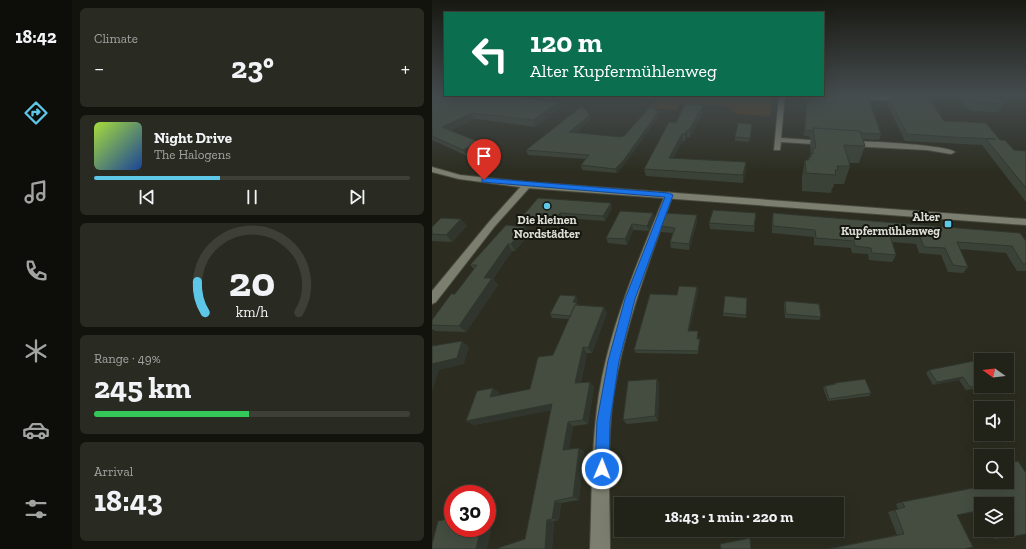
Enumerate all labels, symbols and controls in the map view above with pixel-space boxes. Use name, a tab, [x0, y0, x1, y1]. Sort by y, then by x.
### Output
text: 18:42	[15, 26, 57, 48]
text: 120 m	[530, 26, 602, 59]
icon: left	[464, 28, 516, 80]
text: Climate	[94, 31, 138, 46]
text: 23°	[231, 50, 274, 86]
text: −	[94, 55, 104, 82]
text: +	[401, 55, 410, 82]
text: Alter Kupfermühlenweg	[530, 60, 717, 82]
icon: directions	[22, 99, 50, 127]
text: Night Drive	[154, 129, 232, 147]
pin	[467, 139, 501, 180]
icon: arrive	[473, 145, 495, 167]
text: The Halogens	[154, 147, 231, 162]
icon: music	[22, 178, 50, 206]
icon: previous	[136, 186, 158, 208]
icon: pause	[241, 186, 263, 208]
icon: next	[346, 186, 368, 208]
marker: Die kleinen Nordstädter	[542, 201, 552, 211]
place label: Alter Kupfermühlenweg	[841, 210, 941, 238]
place label: Die kleinen Nordstädter	[514, 213, 581, 241]
marker: Alter Kupfermühlenweg	[943, 219, 953, 229]
text: 20	[229, 256, 275, 306]
icon: phone	[22, 257, 50, 285]
text: km/h	[236, 303, 268, 320]
icon: climate	[22, 337, 50, 365]
text: Range · 49%	[94, 351, 161, 366]
north arrow	[974, 353, 1014, 393]
map controls	[974, 353, 1014, 537]
text: 245 km	[94, 370, 191, 406]
button: sound	[974, 401, 1014, 441]
icon: car	[22, 416, 50, 444]
position arrow	[581, 448, 623, 490]
button: search	[974, 449, 1014, 489]
text: Arrival	[94, 464, 133, 479]
text: 18:43	[94, 483, 163, 519]
speed limit sign: 30	[444, 485, 496, 537]
icon: filters	[22, 495, 50, 523]
button: layers	[974, 497, 1014, 537]
text: 18:43 · 1 min · 220 m	[665, 508, 793, 526]

